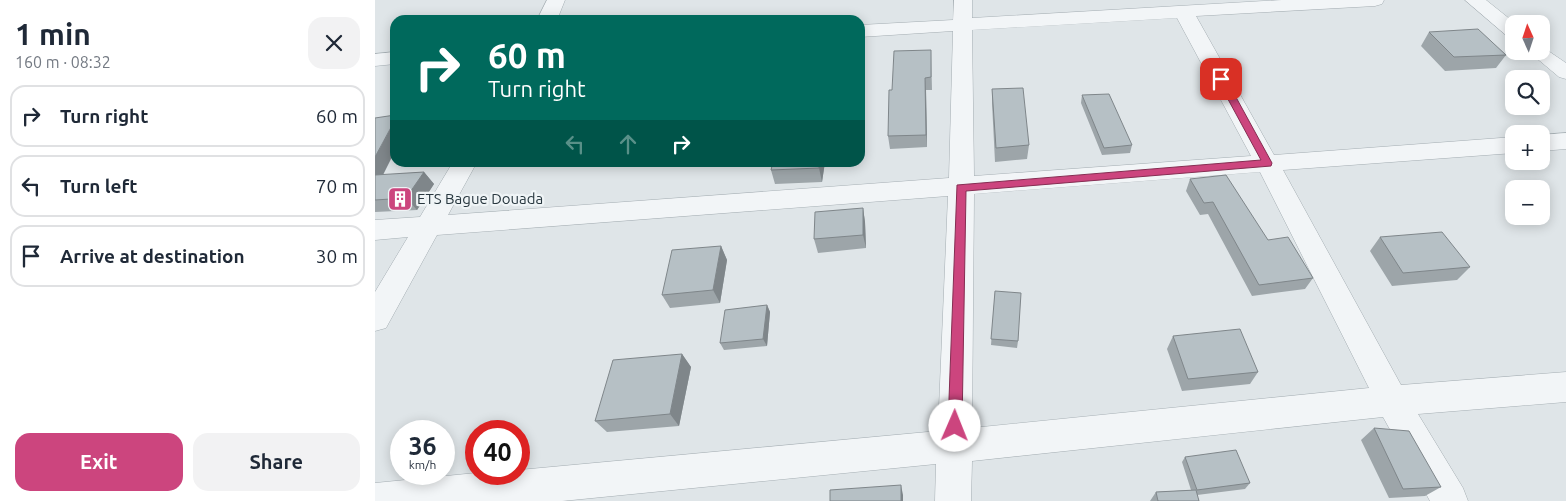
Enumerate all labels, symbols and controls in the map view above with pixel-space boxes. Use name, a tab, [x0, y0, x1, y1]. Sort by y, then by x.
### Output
north arrow	[1505, 15, 1550, 60]
map controls	[1505, 15, 1550, 225]
text: 1 min	[15, 17, 91, 51]
button: close	[308, 17, 360, 69]
icon: right	[405, 35, 470, 100]
text: 60 m	[488, 35, 566, 75]
text: 160 m · 08:32	[15, 53, 111, 71]
pin	[1200, 58, 1242, 100]
icon: arrive	[1207, 65, 1235, 93]
button: search	[1505, 70, 1550, 115]
text: Turn right	[488, 76, 586, 101]
icon: right	[17, 102, 45, 130]
text: Turn right	[60, 105, 148, 127]
text: 60 m	[316, 105, 358, 127]
button: +	[1505, 125, 1550, 170]
icon: left	[561, 130, 589, 158]
icon: ahead	[614, 130, 642, 158]
icon: right	[667, 130, 695, 158]
icon: left	[17, 172, 45, 200]
text: Turn left	[60, 175, 138, 197]
text: 70 m	[316, 175, 358, 197]
button: −	[1505, 180, 1550, 225]
building icon: ETS Bague Douada	[387, 186, 413, 212]
place label: ETS Bague Douada	[417, 190, 543, 207]
icon: arrive	[17, 242, 45, 270]
text: Arrive at destination	[60, 245, 245, 267]
text: 30 m	[316, 245, 358, 267]
position arrow	[928, 399, 980, 451]
speed limit sign: 40	[465, 420, 530, 485]
text: 36	[408, 432, 437, 460]
button: Exit	[15, 433, 183, 491]
button: Share	[193, 433, 360, 491]
text: km/h	[409, 458, 436, 471]

